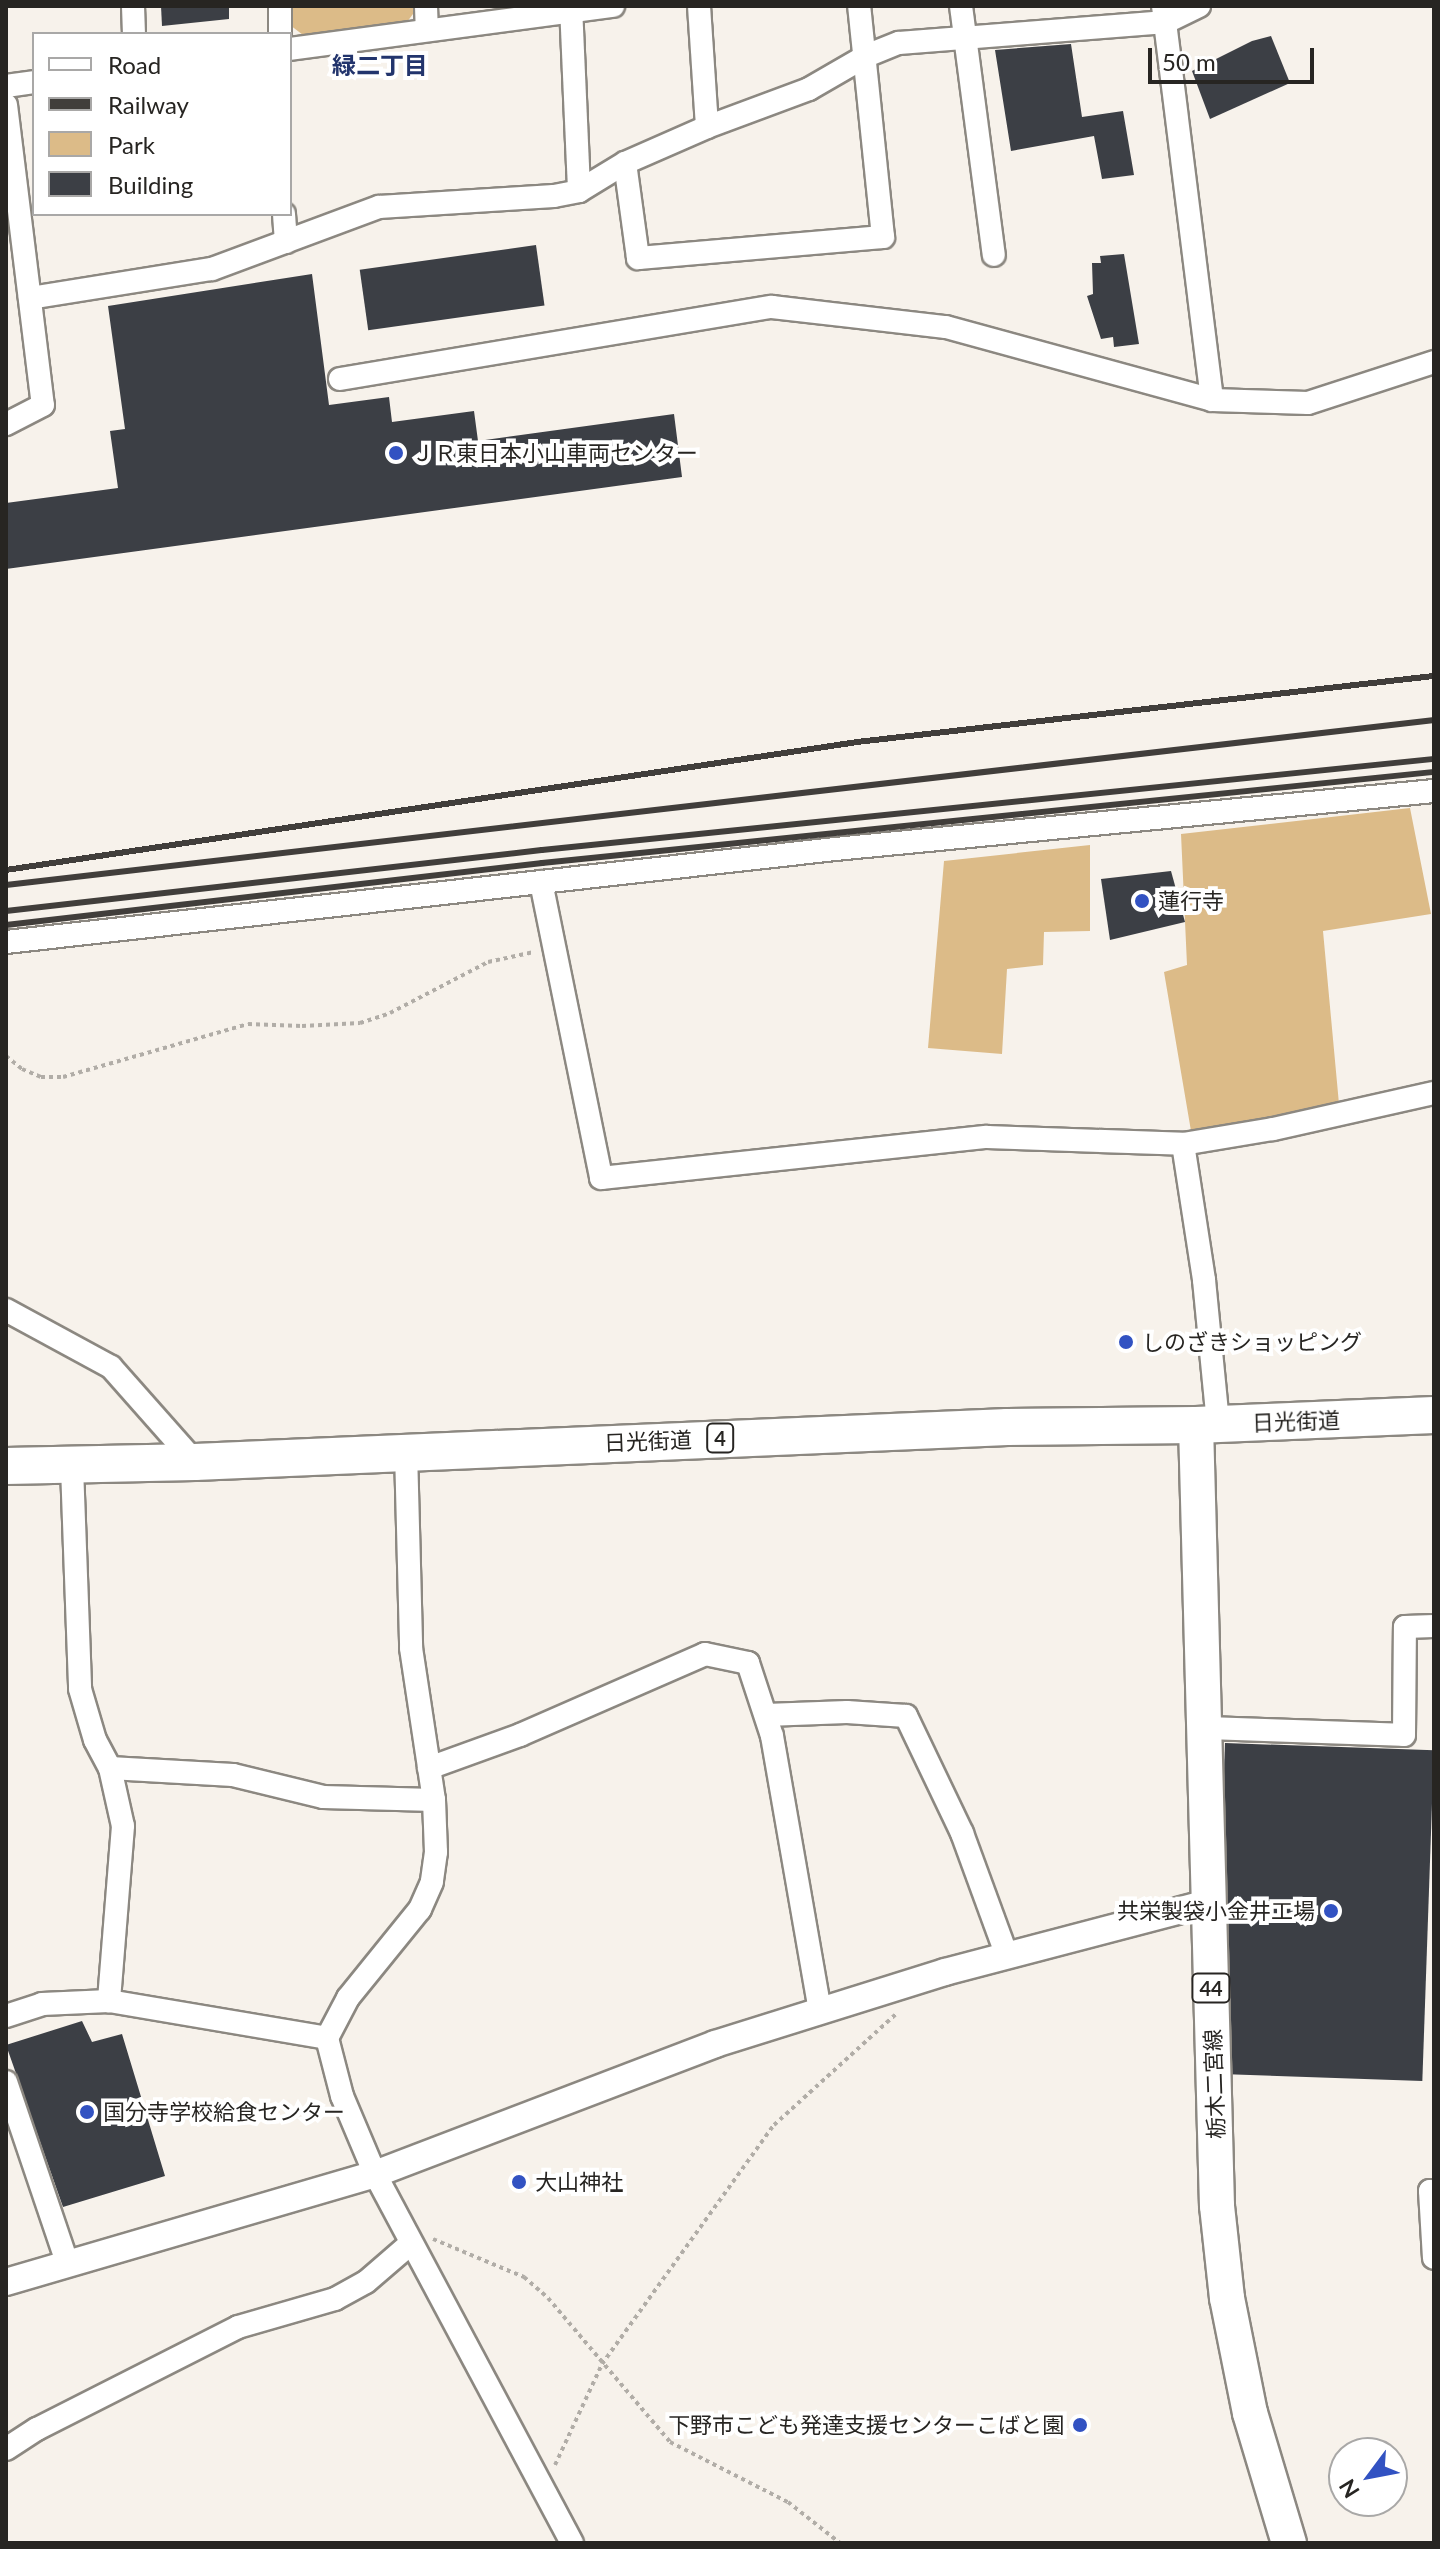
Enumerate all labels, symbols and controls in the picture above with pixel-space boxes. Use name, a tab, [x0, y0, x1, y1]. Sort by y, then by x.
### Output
legend	[32, 32, 292, 216]
scale bar	[1152, 32, 1318, 82]
text: 50 m	[1162, 47, 1216, 76]
text: Road	[108, 50, 161, 79]
district label: 緑二丁目	[332, 51, 428, 79]
text: Railway	[108, 90, 189, 119]
text: Park	[108, 130, 155, 159]
text: Building	[108, 170, 193, 199]
place label: ＪＲ東日本小山車両センター	[412, 440, 698, 466]
marker: ＪＲ東日本小山車両センター	[387, 444, 405, 462]
place label: 蓮行寺	[1158, 888, 1224, 914]
marker: 蓮行寺	[1133, 892, 1151, 910]
place label: しのざきショッピング	[1142, 1329, 1362, 1355]
marker: しのざきショッピング	[1117, 1333, 1135, 1351]
street label: 日光街道	[1252, 1406, 1340, 1436]
road number: 4	[706, 1422, 734, 1454]
street label: 日光街道	[604, 1426, 692, 1456]
place label: 共栄製袋小金井工場	[1117, 1898, 1315, 1924]
marker: 共栄製袋小金井工場	[1322, 1902, 1340, 1920]
road number: 44	[1191, 1972, 1231, 2004]
street label: 栃木二宮線	[1199, 2029, 1229, 2139]
place label: 国分寺学校給食センター	[103, 2099, 345, 2125]
marker: 国分寺学校給食センター	[78, 2103, 96, 2121]
place label: 大山神社	[535, 2169, 623, 2195]
marker: 大山神社	[510, 2173, 528, 2191]
place label: 下野市こども発達支援センターこばと園	[668, 2412, 1064, 2438]
marker: 下野市こども発達支援センターこばと園	[1071, 2416, 1089, 2434]
north arrow	[1328, 2437, 1408, 2517]
text: N	[1333, 2475, 1365, 2503]

